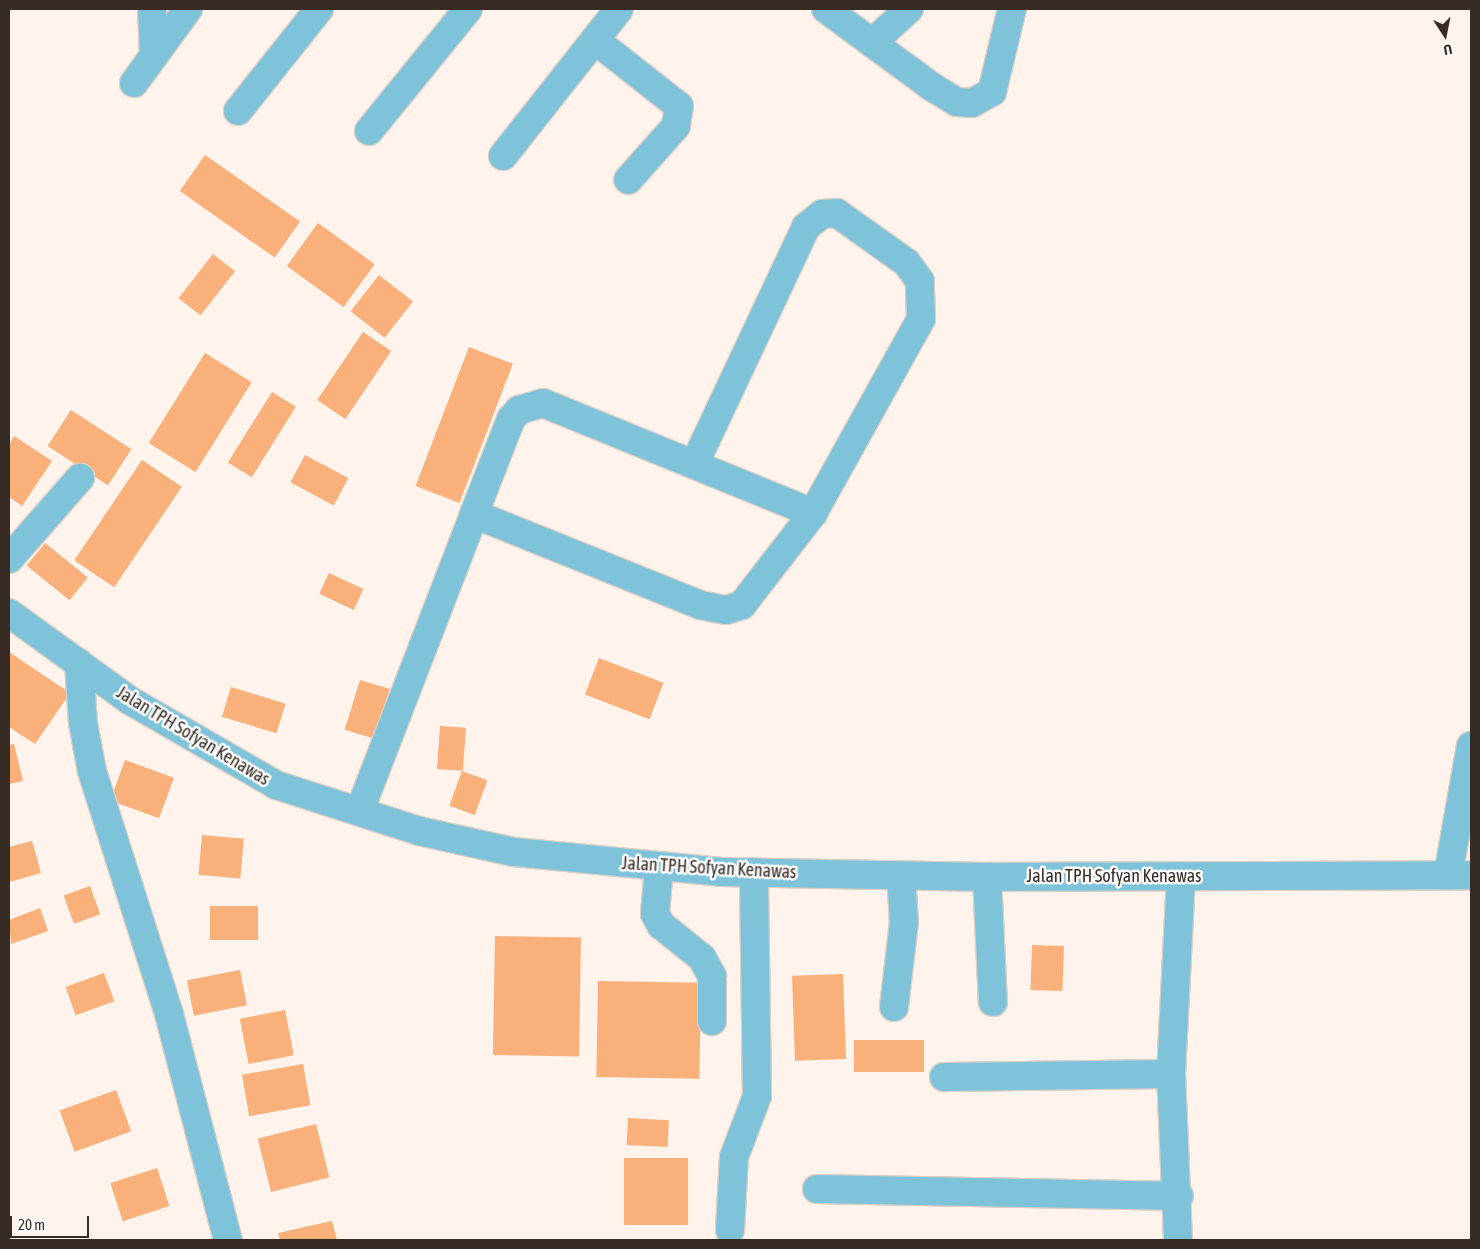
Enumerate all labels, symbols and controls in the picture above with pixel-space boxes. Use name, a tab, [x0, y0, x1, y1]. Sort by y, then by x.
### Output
north arrow	[1420, 10, 1470, 60]
text: U	[1442, 41, 1453, 58]
street label: Jalan TPH Sofyan Kenawas	[112, 682, 274, 790]
street label: Jalan TPH Sofyan Kenawas	[621, 853, 797, 883]
street label: Jalan TPH Sofyan Kenawas	[1027, 865, 1201, 887]
scale bar	[12, 1206, 91, 1238]
text: 20 m	[18, 1216, 45, 1233]

